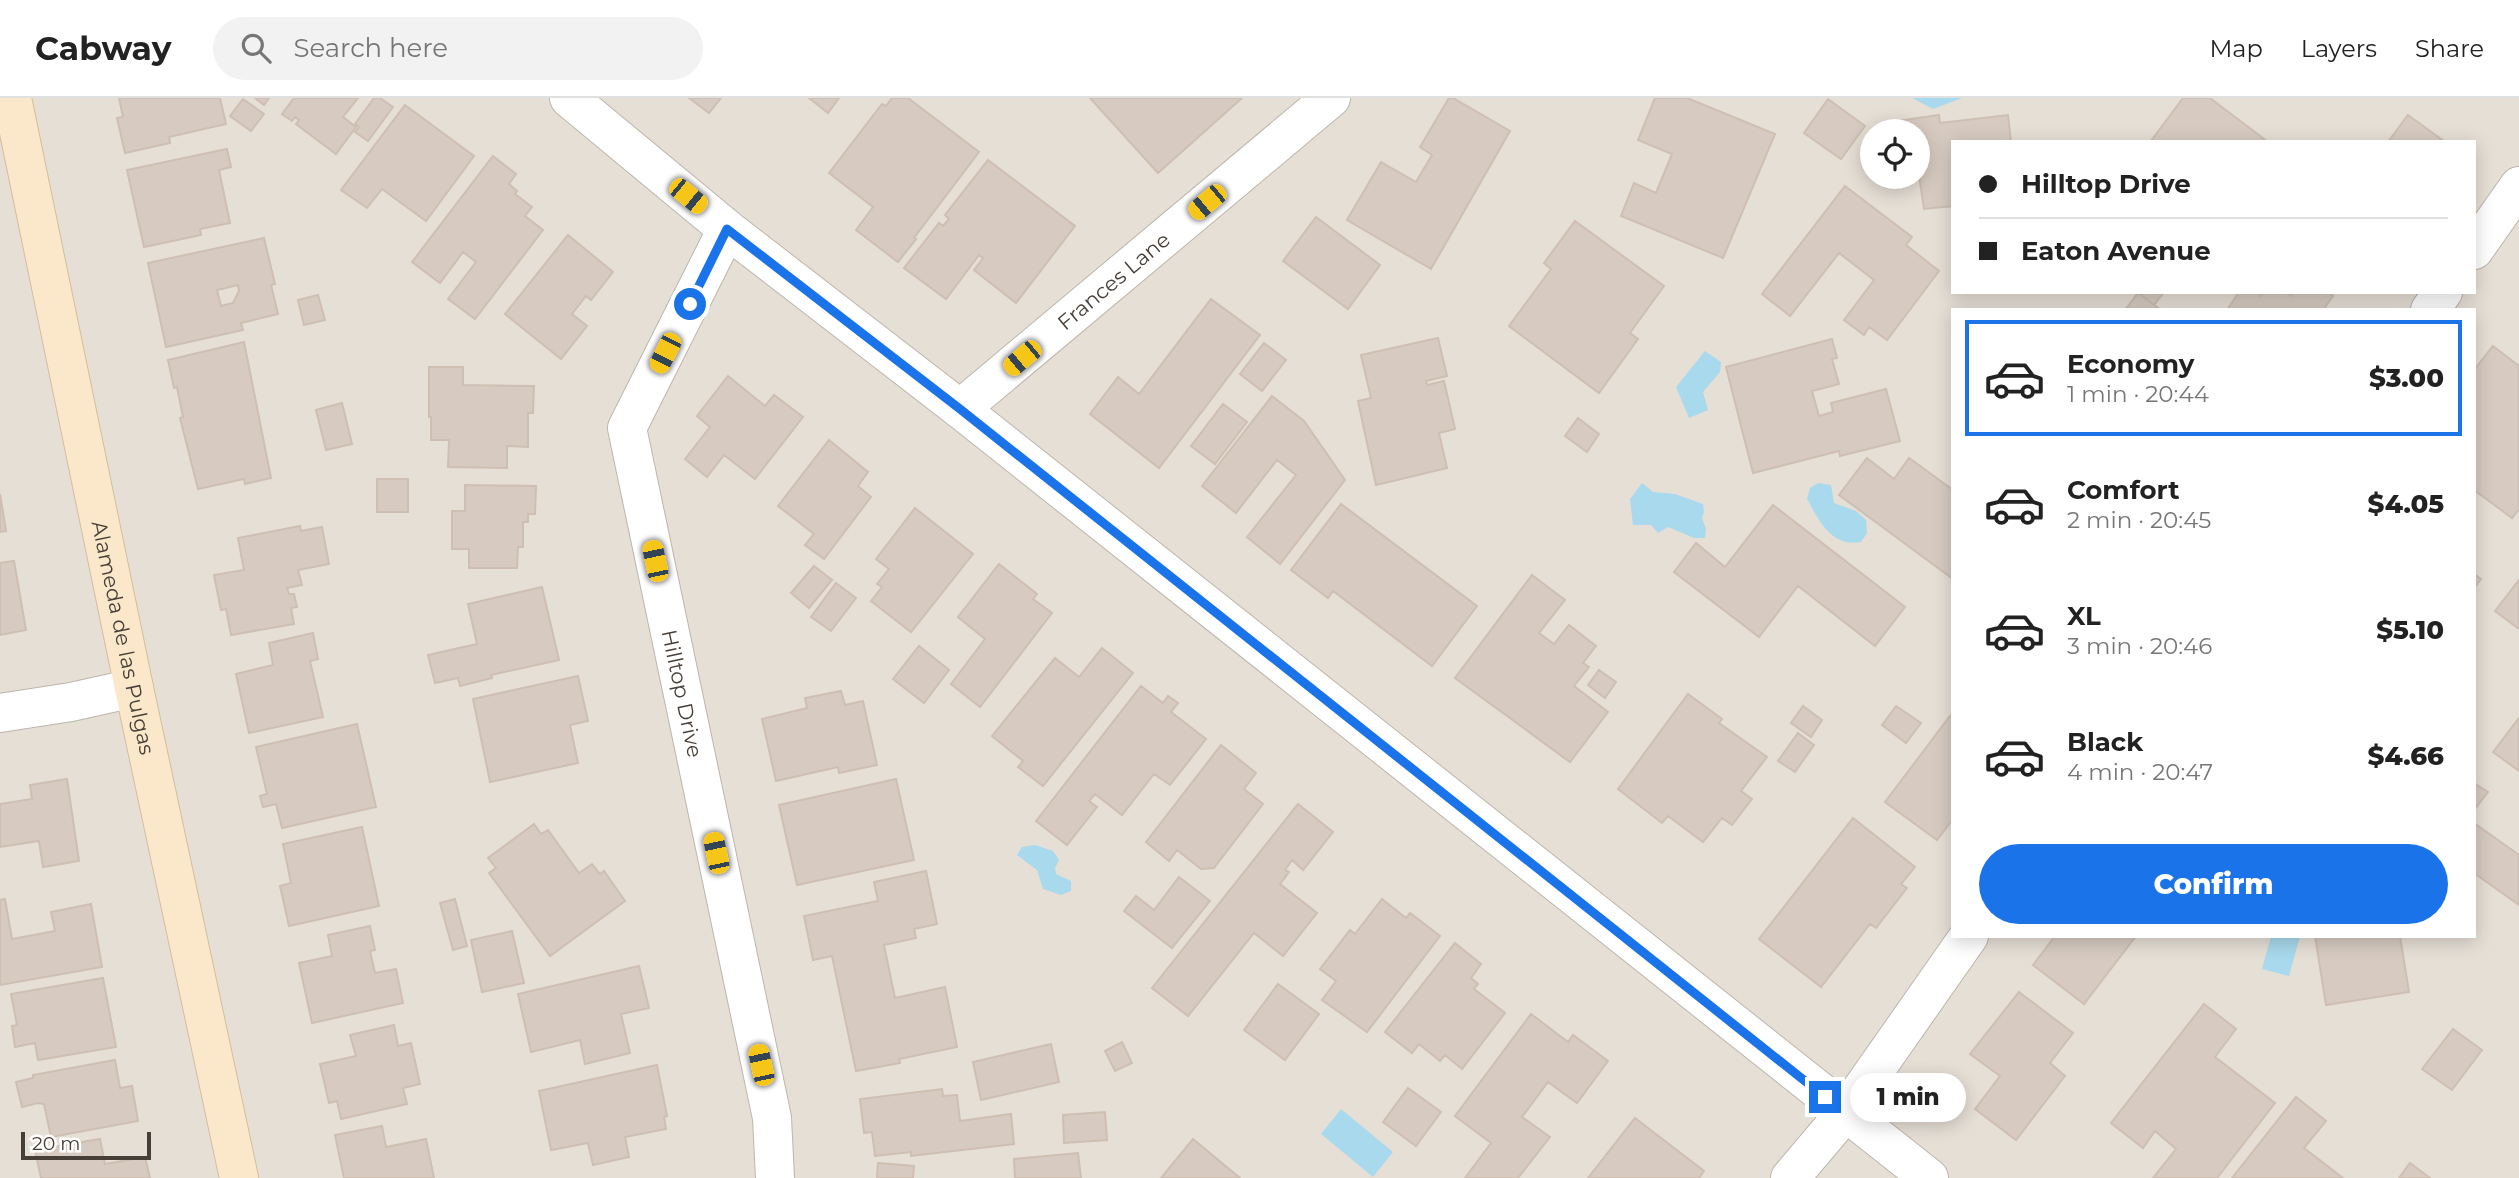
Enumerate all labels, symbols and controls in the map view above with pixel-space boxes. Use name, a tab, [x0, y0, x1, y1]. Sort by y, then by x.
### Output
search box	[213, 17, 703, 80]
text: Cabway	[35, 28, 171, 68]
icon: search	[237, 29, 275, 67]
text: Search here	[293, 32, 448, 64]
text: Map	[2209, 34, 2263, 63]
text: Layers	[2301, 34, 2377, 63]
text: Share	[2415, 34, 2484, 63]
map controls	[1860, 119, 1930, 189]
button: locate	[1860, 119, 1930, 189]
text: Hilltop Drive	[2021, 168, 2191, 200]
car	[666, 175, 711, 217]
car	[1185, 180, 1230, 224]
street label: Frances Lane	[1052, 226, 1175, 335]
text: Eaton Avenue	[2021, 235, 2211, 267]
route start	[674, 288, 706, 320]
car	[647, 330, 684, 376]
car	[1000, 336, 1045, 380]
icon: car	[1983, 347, 2046, 410]
text: Economy	[2067, 348, 2194, 380]
text: $3.00	[2369, 362, 2444, 394]
text: 1 min · 20:44	[2067, 380, 2209, 408]
icon: car	[1983, 473, 2046, 536]
text: Comfort	[2067, 474, 2179, 506]
text: $4.05	[2368, 488, 2444, 520]
text: 2 min · 20:45	[2067, 506, 2211, 534]
street label: Alameda de las Pulgas	[87, 518, 160, 757]
car	[641, 538, 670, 584]
icon: car	[1983, 599, 2046, 662]
text: XL	[2067, 600, 2101, 632]
text: $5.10	[2376, 614, 2444, 646]
street label: Hilltop Drive	[657, 627, 708, 760]
text: 3 min · 20:46	[2067, 632, 2212, 660]
icon: car	[1983, 725, 2046, 788]
text: Black	[2067, 726, 2143, 758]
text: $4.66	[2367, 740, 2444, 772]
text: 4 min · 20:47	[2067, 758, 2213, 786]
car	[702, 830, 731, 876]
button: Confirm	[1979, 844, 2448, 924]
car	[747, 1042, 776, 1088]
callout: 1 min	[1850, 1072, 1965, 1122]
route end	[1809, 1081, 1841, 1113]
text: 1 min	[1876, 1083, 1940, 1111]
scale bar	[21, 1129, 150, 1161]
text: 20 m	[32, 1132, 80, 1155]

